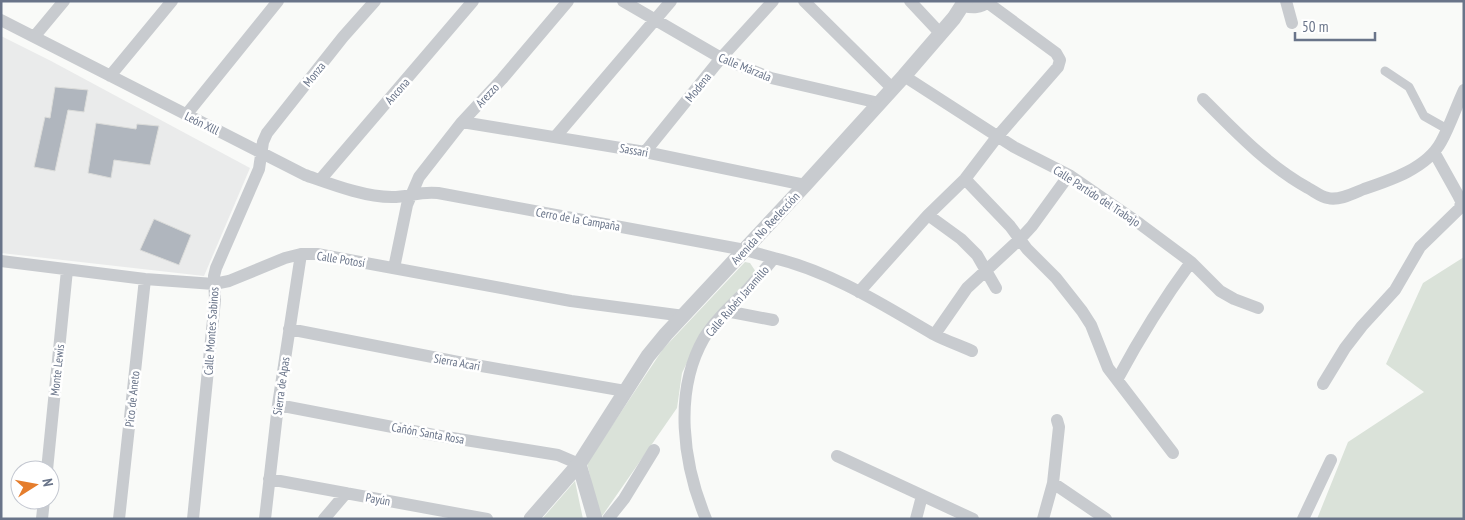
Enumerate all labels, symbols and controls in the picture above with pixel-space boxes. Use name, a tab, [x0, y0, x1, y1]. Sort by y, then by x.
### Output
scale bar	[1295, 10, 1375, 42]
text: 50 m	[1302, 17, 1328, 36]
street label: Calle Márzala	[716, 50, 774, 84]
street label: Monza	[300, 59, 329, 89]
street label: Modena	[682, 69, 714, 105]
street label: Ancona	[381, 75, 413, 107]
street label: Arezzo	[472, 80, 502, 110]
street label: León Xlll	[182, 108, 222, 138]
street label: Sassari	[619, 140, 649, 160]
street label: Calle Partido del Trabajo	[1051, 162, 1143, 230]
street label: Avenida No Reelección	[728, 189, 802, 267]
street label: Cerro de la Campaña	[535, 204, 621, 234]
street label: Calle Potosí	[316, 248, 367, 270]
street label: Calle Rubén Jaramillo	[702, 262, 772, 340]
street label: Calle Montes Sabinos	[200, 286, 222, 376]
street label: Monte Lewis	[47, 343, 67, 397]
street label: Sierra Acari	[433, 351, 481, 373]
street label: Sierra de Apas	[269, 356, 293, 416]
street label: Pico de Aneto	[122, 370, 142, 428]
street label: Cañón Santa Rosa	[390, 419, 466, 447]
north arrow	[10, 460, 60, 510]
text: N	[38, 477, 57, 488]
street label: Payún	[364, 489, 392, 509]

